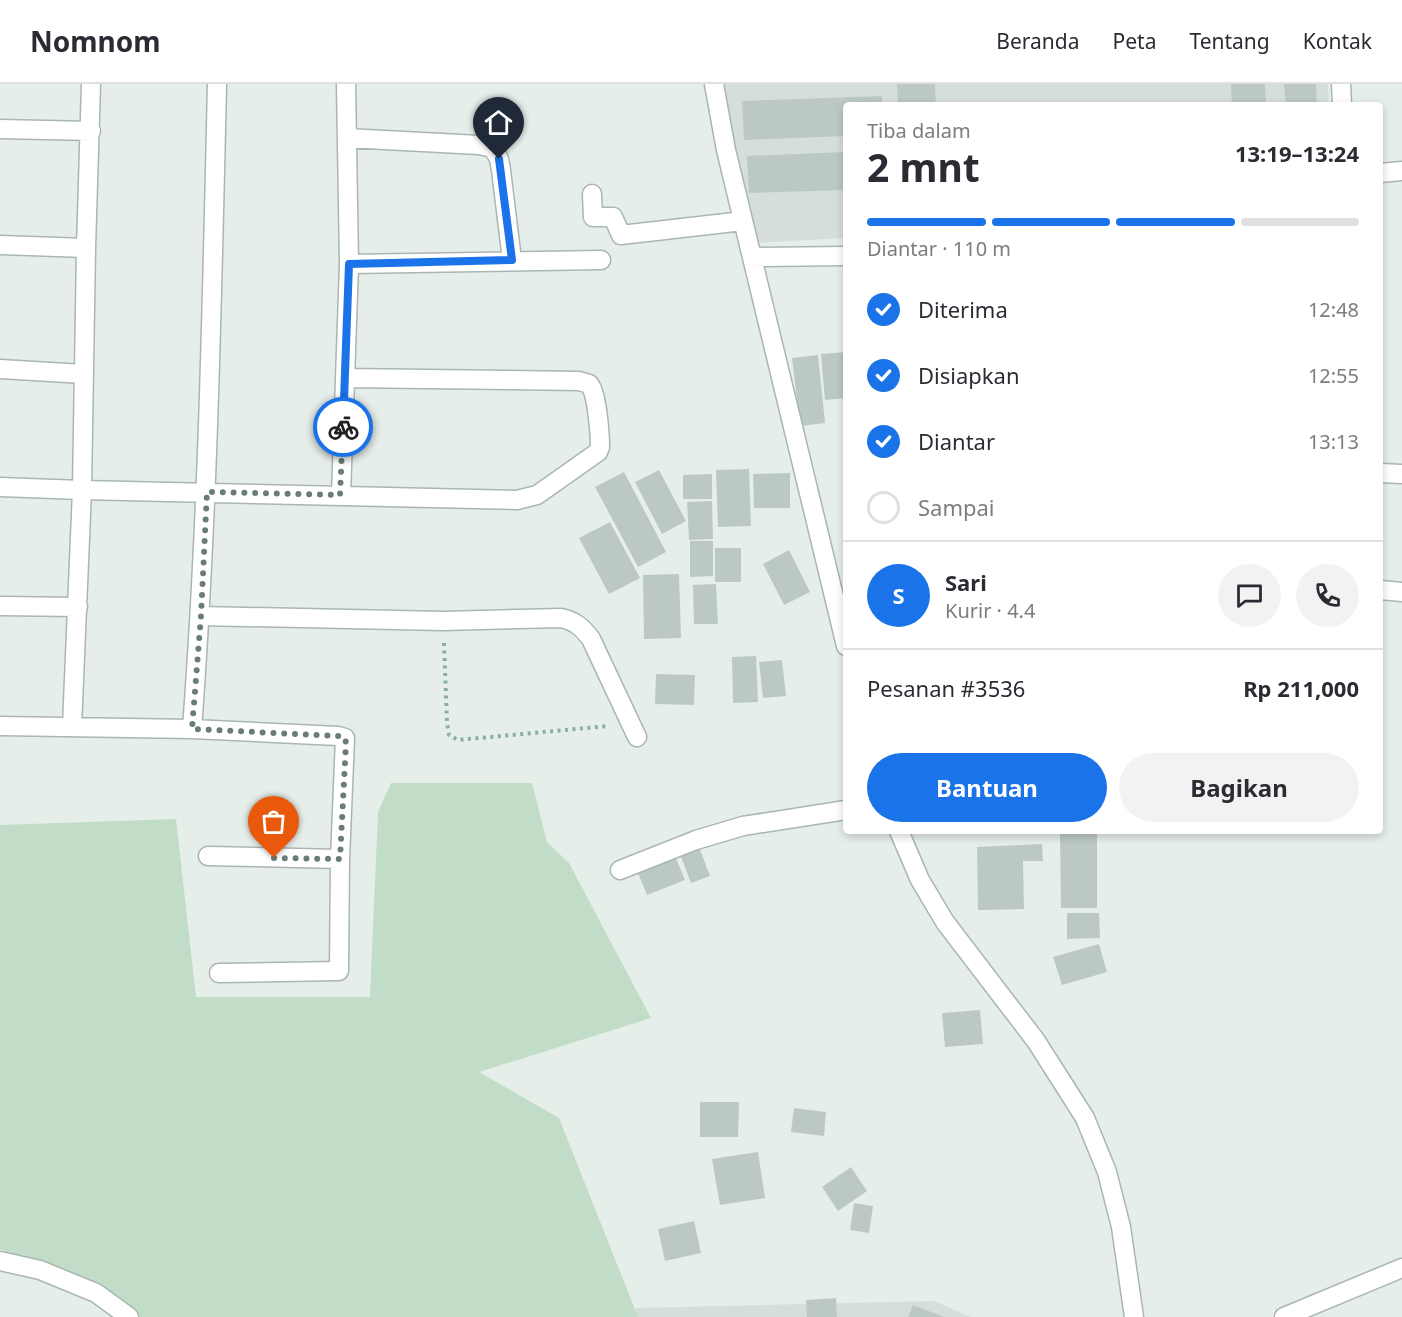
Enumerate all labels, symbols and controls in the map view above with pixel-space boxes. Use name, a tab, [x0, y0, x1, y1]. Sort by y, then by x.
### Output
text: Nomnom	[30, 22, 161, 60]
text: Beranda	[996, 27, 1080, 55]
text: Peta	[1113, 27, 1156, 55]
text: Tentang	[1189, 27, 1270, 55]
text: Kontak	[1303, 27, 1372, 55]
pin	[473, 97, 524, 159]
icon: home	[482, 106, 515, 139]
text: Tiba dalam	[867, 117, 971, 144]
text: 13:19–13:24	[1235, 138, 1359, 168]
text: 2 mnt	[867, 140, 980, 193]
text: Diantar · 110 m	[867, 235, 1011, 262]
icon: check	[867, 293, 900, 326]
text: Diterima	[918, 294, 1008, 324]
text: 12:48	[1308, 296, 1359, 323]
icon: check	[867, 359, 900, 392]
text: Disiapkan	[918, 360, 1020, 390]
text: 12:55	[1308, 362, 1359, 389]
courier	[313, 397, 373, 457]
icon: bike	[327, 411, 360, 444]
icon: check	[867, 425, 900, 458]
text: Diantar	[918, 426, 995, 456]
text: 13:13	[1308, 428, 1359, 455]
text: Sampai	[918, 492, 995, 522]
button: chat	[1218, 564, 1281, 627]
button: phone	[1296, 564, 1359, 627]
text: Sari	[945, 567, 987, 597]
text: S	[892, 580, 905, 610]
text: Kurir · 4.4	[945, 597, 1035, 624]
text: Pesanan #3536	[867, 673, 1025, 703]
text: Rp 211,000	[1243, 673, 1359, 703]
button: Bantuan	[867, 753, 1107, 822]
button: Bagikan	[1119, 753, 1359, 822]
pin	[248, 796, 299, 858]
icon: bag	[257, 805, 290, 838]

